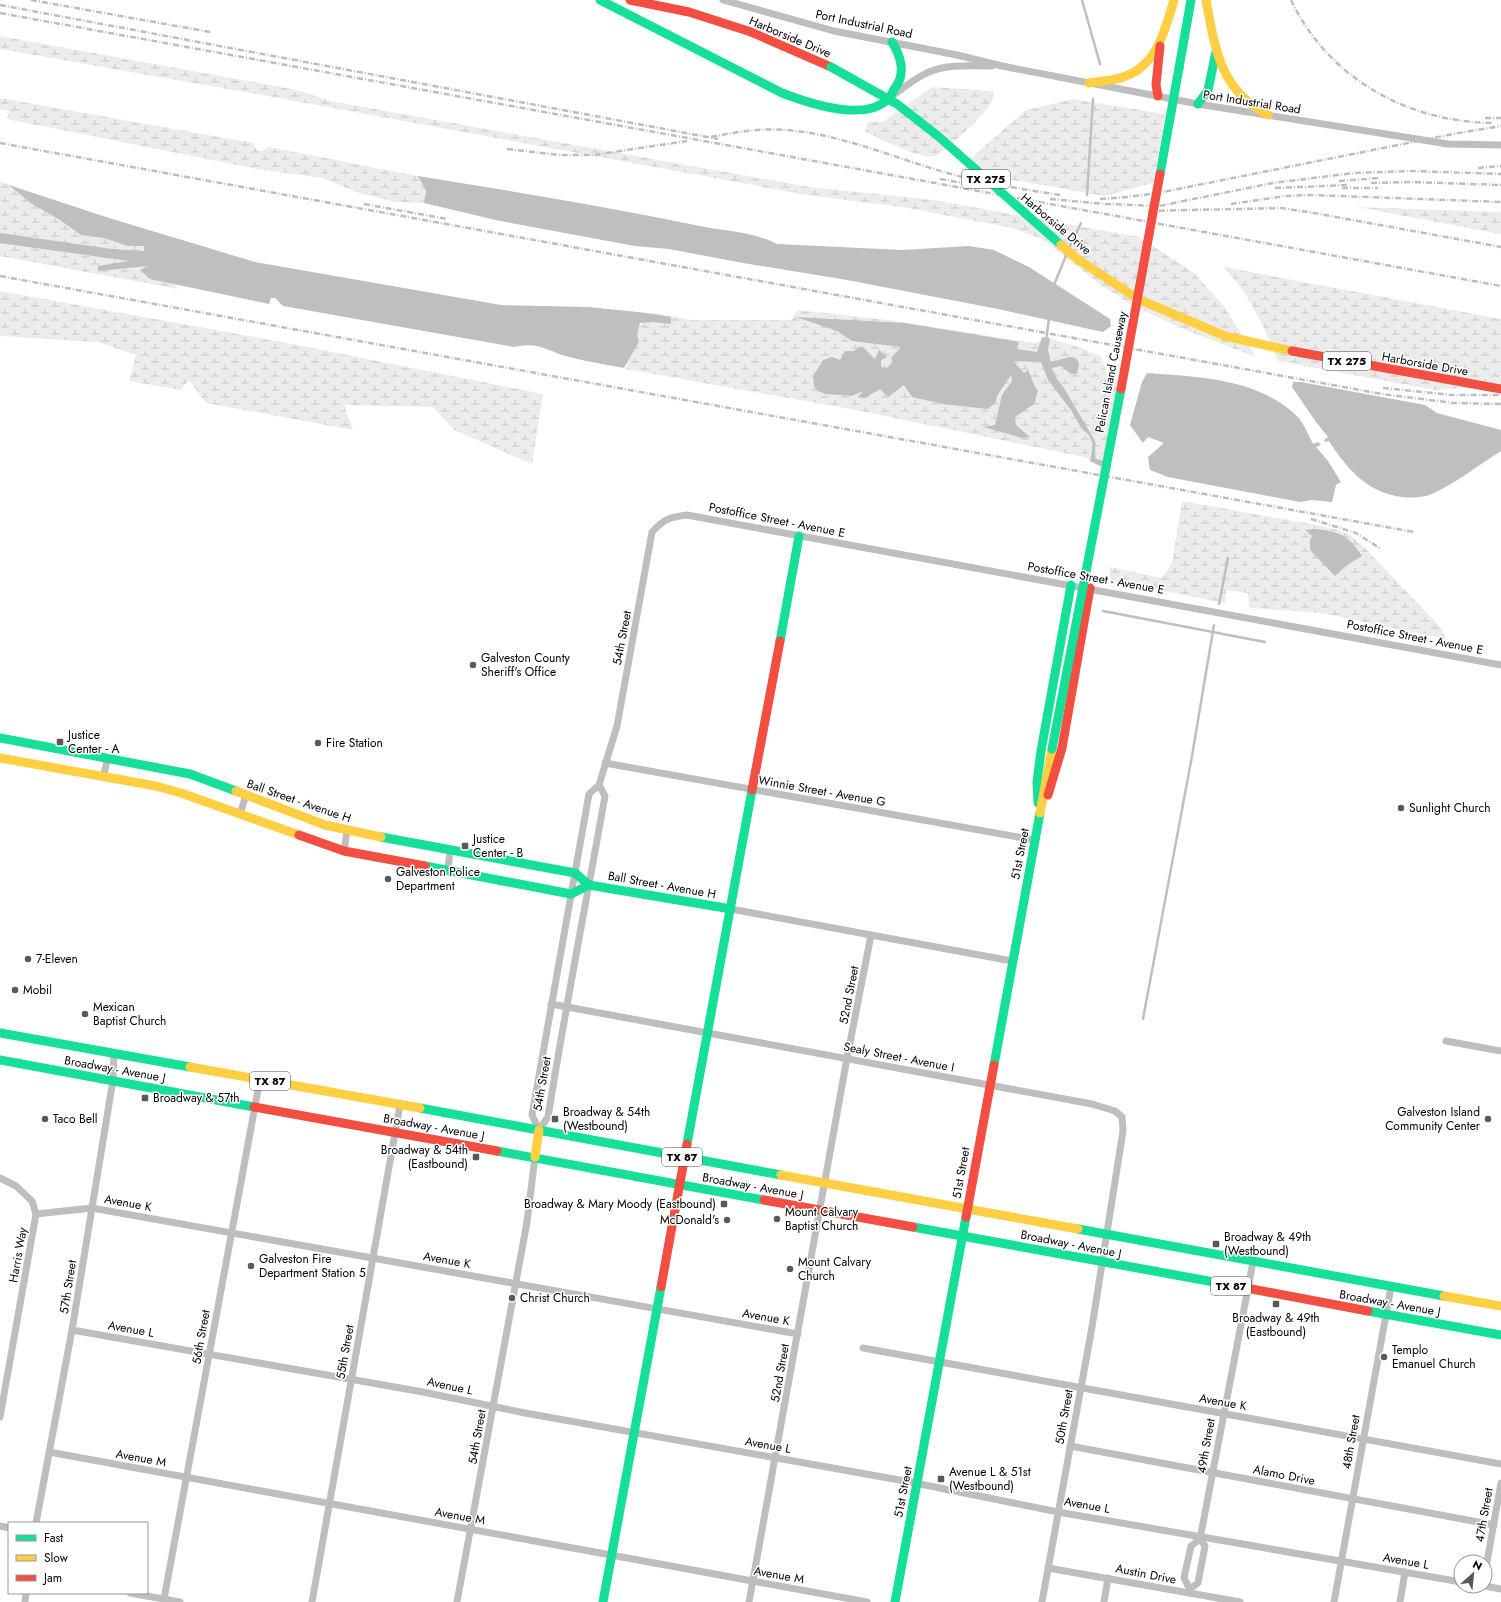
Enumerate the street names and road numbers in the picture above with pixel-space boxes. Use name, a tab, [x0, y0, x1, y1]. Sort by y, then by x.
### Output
street label: Port Industrial Road	[814, 5, 914, 43]
street label: Harborside Drive	[746, 12, 834, 62]
street label: Port Industrial Road	[1202, 85, 1302, 119]
road number: TX 275	[962, 170, 1010, 188]
street label: Harborside Drive	[1017, 189, 1095, 259]
street label: Pelican Island Causeway	[1090, 309, 1132, 434]
street label: Harborside Drive	[1380, 348, 1470, 380]
road number: TX 275	[1323, 352, 1371, 370]
street label: Postoffice Street - Avenue E	[707, 498, 847, 542]
street label: Postoffice Street - Avenue E	[1026, 557, 1166, 599]
street label: 54th Street	[608, 609, 636, 667]
street label: Postoffice Street - Avenue E	[1345, 615, 1485, 659]
street label: Winnie Street - Avenue G	[757, 771, 887, 811]
street label: Ball Street - Avenue H	[244, 775, 354, 827]
street label: 51st Street	[1006, 827, 1034, 881]
street label: Ball Street - Avenue H	[607, 867, 717, 903]
street label: 52nd Street	[835, 964, 863, 1026]
street label: Sealy Street - Avenue I	[842, 1037, 956, 1077]
street label: Broadway - Avenue J	[63, 1051, 167, 1087]
street label: 54th Street	[528, 1055, 556, 1113]
road number: TX 87	[250, 1072, 290, 1090]
street label: Broadway - Avenue J	[382, 1109, 486, 1145]
street label: 51st Street	[948, 1146, 974, 1200]
road number: TX 87	[662, 1148, 702, 1166]
street label: Broadway - Avenue J	[701, 1168, 805, 1204]
street label: Avenue K	[103, 1190, 153, 1216]
street label: Harris Way	[4, 1225, 32, 1284]
street label: Broadway - Avenue J	[1019, 1225, 1123, 1263]
street label: Avenue K	[422, 1247, 472, 1273]
street label: 57th Street	[55, 1259, 81, 1315]
road number: TX 87	[1211, 1277, 1251, 1295]
street label: Broadway - Avenue J	[1338, 1285, 1442, 1321]
street label: Avenue K	[741, 1304, 791, 1330]
street label: 56th Street	[187, 1308, 215, 1366]
street label: Avenue L	[107, 1316, 156, 1342]
street label: 55th Street	[331, 1323, 359, 1381]
street label: 52nd Street	[766, 1342, 794, 1404]
street label: Avenue L	[425, 1372, 475, 1400]
street label: 50th Street	[1050, 1388, 1078, 1446]
street label: Avenue K	[1198, 1389, 1248, 1415]
street label: 54th Street	[463, 1408, 491, 1466]
street label: 48th Street	[1337, 1413, 1365, 1471]
street label: 49th Street	[1192, 1417, 1220, 1475]
street label: Avenue L	[744, 1432, 793, 1458]
street label: Avenue M	[114, 1445, 168, 1471]
street label: Alamo Drive	[1252, 1460, 1316, 1490]
street label: 51st Street	[889, 1465, 917, 1519]
street label: 47th Street	[1470, 1486, 1498, 1544]
street label: Avenue L	[1063, 1492, 1112, 1518]
street label: Avenue M	[433, 1503, 487, 1529]
street label: Avenue L	[1382, 1548, 1431, 1574]
street label: Austin Drive	[1114, 1559, 1178, 1589]
street label: Avenue M	[752, 1562, 806, 1588]

